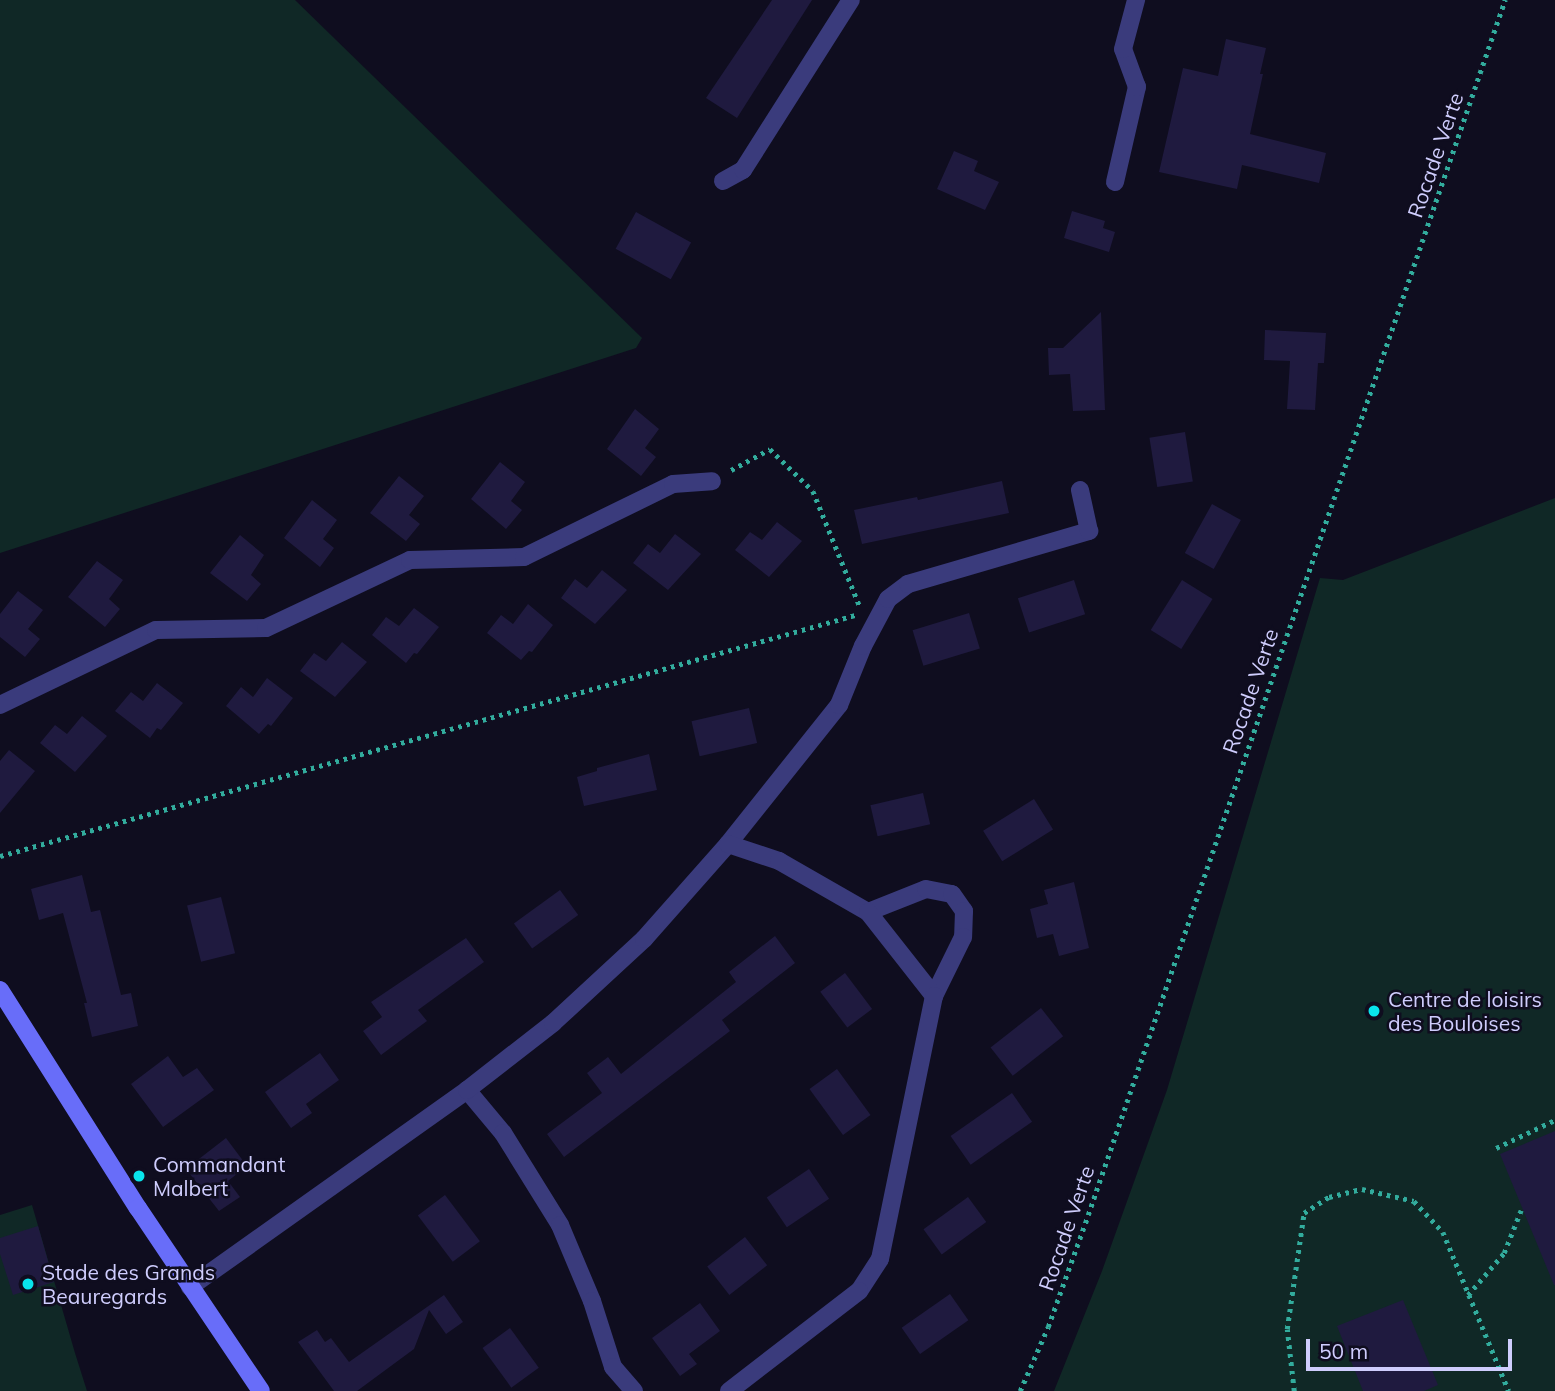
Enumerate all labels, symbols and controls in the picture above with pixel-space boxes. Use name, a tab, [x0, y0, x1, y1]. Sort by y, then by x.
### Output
street label: Rocade Verte	[1402, 89, 1468, 221]
street label: Rocade Verte	[1217, 625, 1283, 757]
place label: Centre de loisirs des Bouloises	[1388, 986, 1542, 1036]
marker: Centre de loisirs des Bouloises	[1366, 1003, 1382, 1019]
place label: Commandant Malbert	[153, 1151, 285, 1201]
street label: Rocade Verte	[1033, 1162, 1099, 1294]
marker: Commandant Malbert	[131, 1168, 147, 1184]
place label: Stade des Grands Beauregards	[42, 1259, 215, 1309]
marker: Stade des Grands Beauregards	[20, 1276, 36, 1292]
scale bar	[1310, 1324, 1516, 1368]
text: 50 m	[1319, 1338, 1368, 1364]

